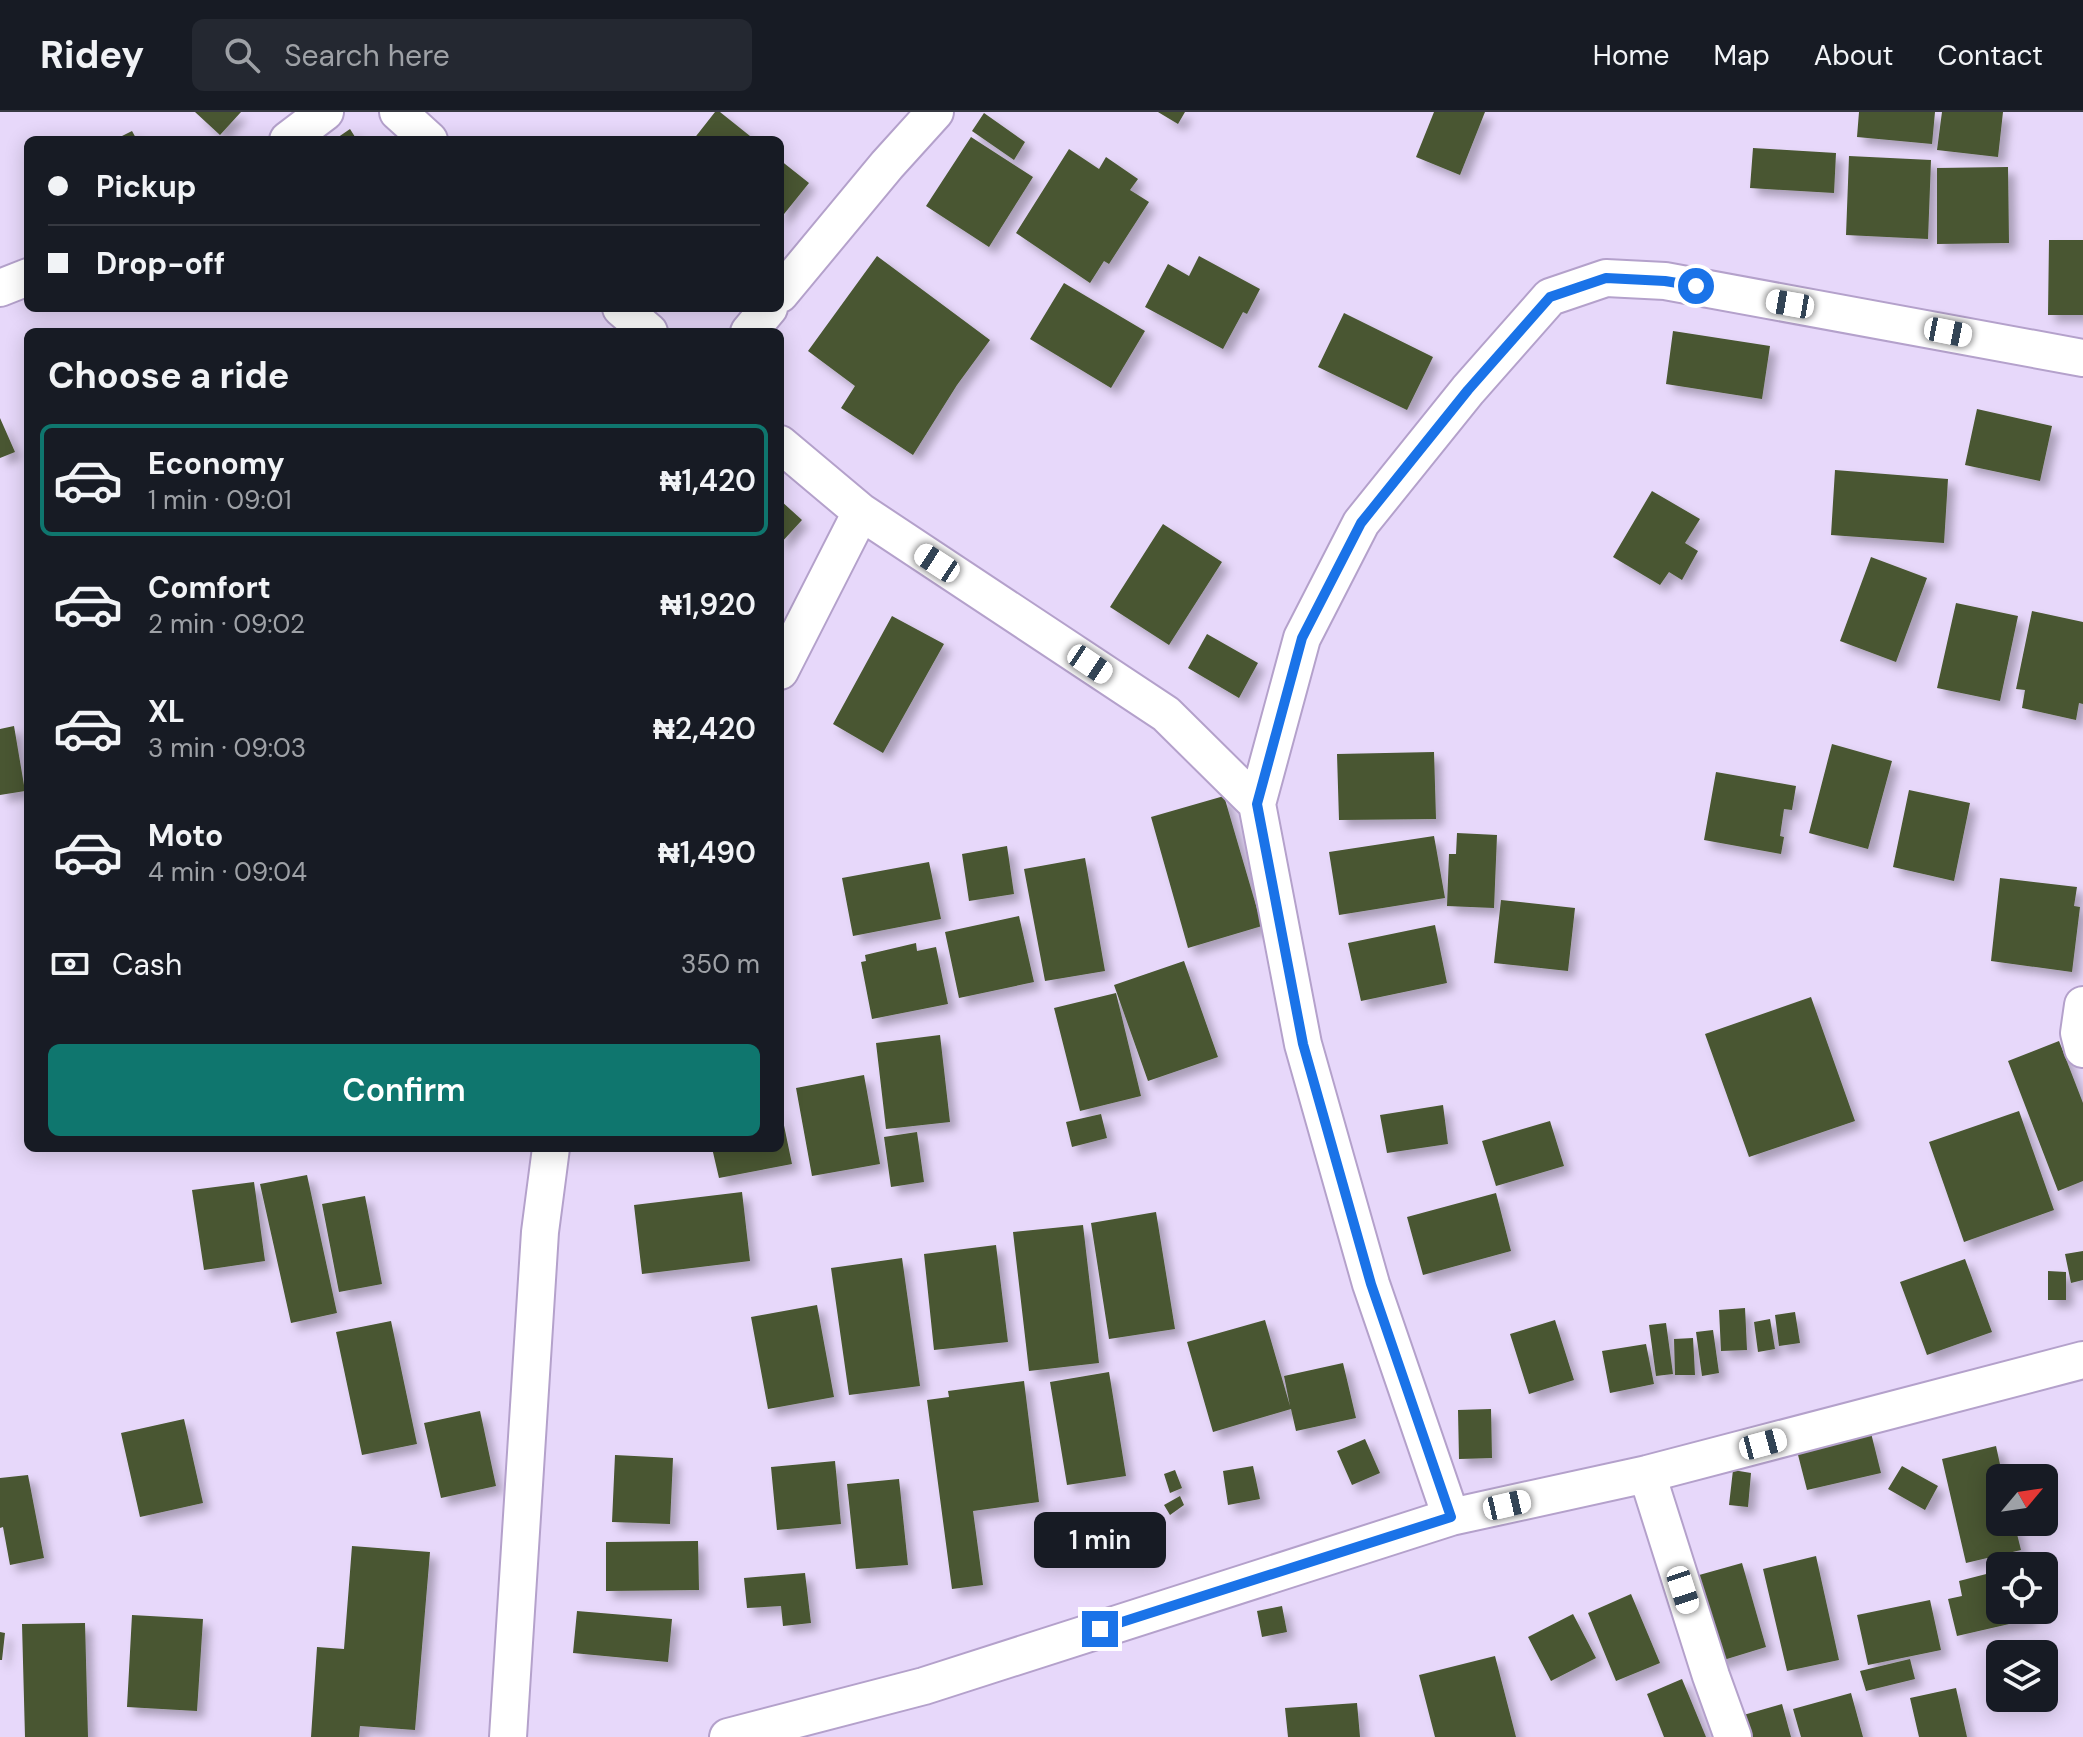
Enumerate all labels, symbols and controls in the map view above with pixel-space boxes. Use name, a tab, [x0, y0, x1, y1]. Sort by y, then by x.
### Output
search box	[192, 19, 752, 91]
text: Ridey	[40, 30, 144, 80]
icon: search	[220, 33, 264, 77]
text: Search here	[284, 36, 450, 75]
text: Home	[1593, 37, 1669, 74]
text: Map	[1713, 37, 1770, 74]
text: About	[1814, 37, 1893, 74]
text: Contact	[1937, 37, 2043, 74]
text: Pickup	[96, 167, 196, 206]
text: Drop-off	[96, 244, 225, 283]
route start	[1678, 268, 1714, 304]
car	[1764, 288, 1816, 320]
car	[1922, 316, 1974, 348]
text: Choose a ride	[48, 352, 289, 399]
icon: car	[52, 444, 124, 516]
text: Economy	[148, 444, 285, 483]
text: ₦1,420	[660, 461, 756, 500]
text: 1 min · 09:01	[148, 483, 292, 517]
car	[910, 540, 964, 586]
icon: car	[52, 568, 124, 640]
text: Comfort	[148, 568, 271, 607]
text: ₦1,920	[660, 585, 756, 624]
text: 2 min · 09:02	[148, 607, 305, 641]
car	[1063, 641, 1117, 687]
icon: car	[52, 692, 124, 764]
text: XL	[148, 692, 185, 731]
text: ₦2,420	[653, 709, 756, 748]
text: 3 min · 09:03	[148, 731, 306, 765]
icon: car	[52, 816, 124, 888]
text: Moto	[148, 816, 223, 855]
text: ₦1,490	[658, 833, 756, 872]
text: 4 min · 09:04	[148, 855, 307, 889]
icon: cash	[48, 942, 92, 986]
text: Cash	[112, 945, 182, 984]
text: 350 m	[681, 947, 760, 981]
button: Confirm	[48, 1044, 760, 1136]
car	[1737, 1426, 1789, 1462]
north arrow	[1986, 1464, 2058, 1536]
map controls	[1986, 1464, 2058, 1712]
car	[1481, 1488, 1533, 1522]
callout: 1 min	[1034, 1513, 1166, 1569]
text: 1 min	[1069, 1523, 1131, 1557]
button: locate	[1986, 1552, 2058, 1624]
car	[1664, 1563, 1702, 1617]
route end	[1082, 1611, 1118, 1647]
button: layers	[1986, 1640, 2058, 1712]

